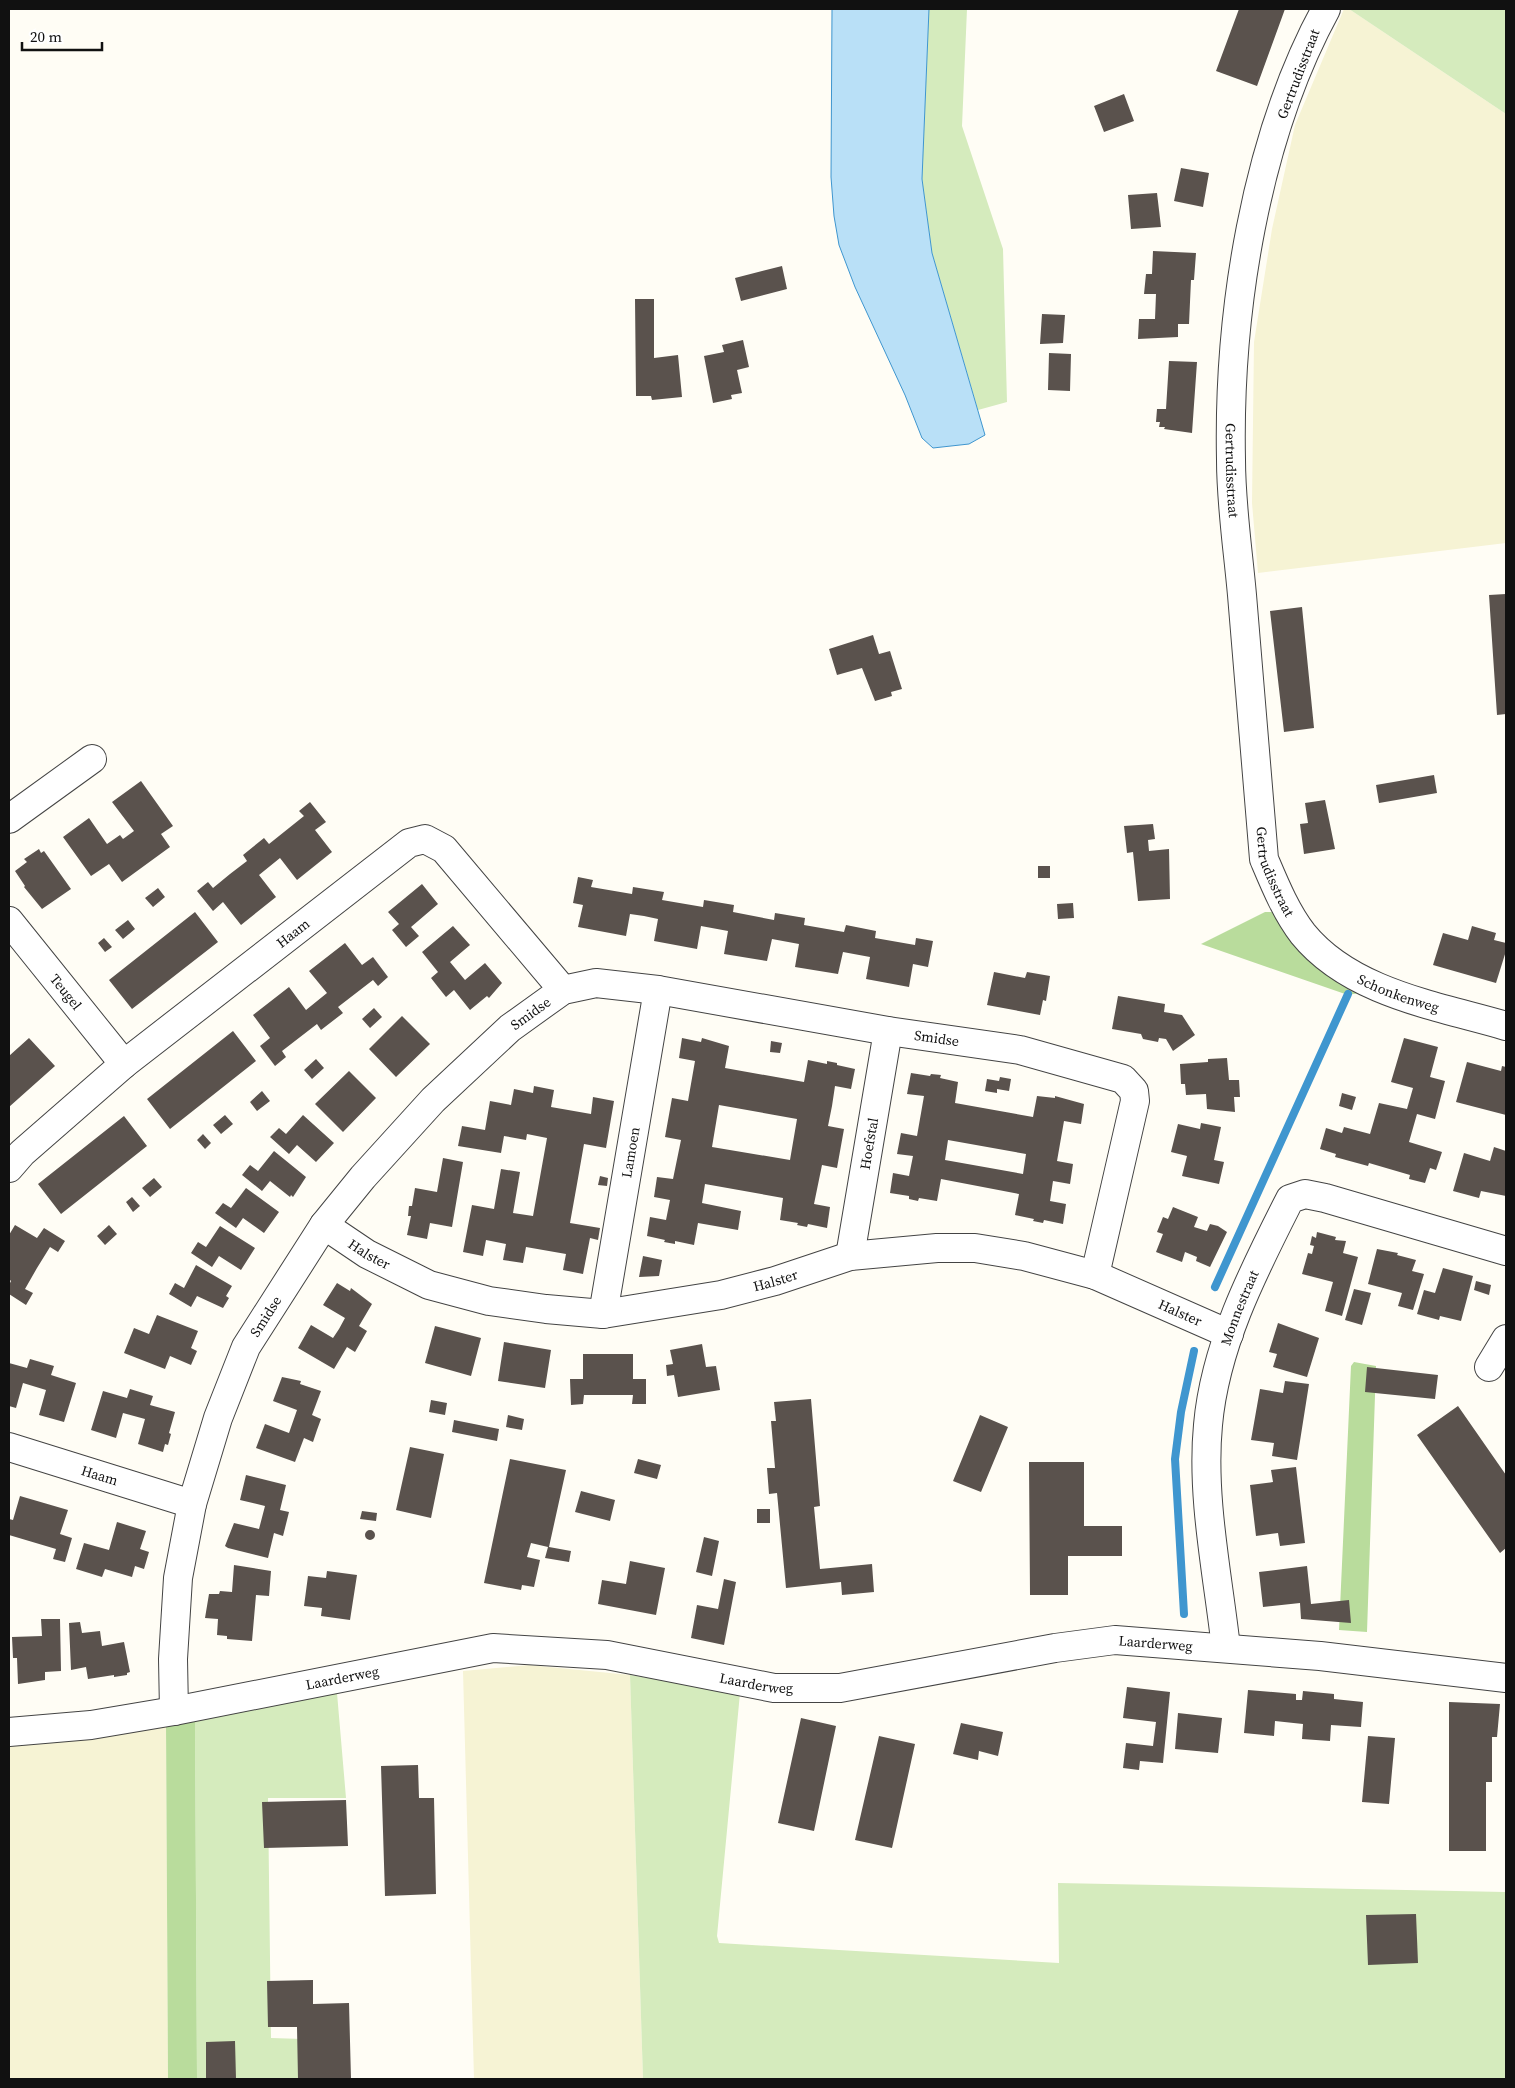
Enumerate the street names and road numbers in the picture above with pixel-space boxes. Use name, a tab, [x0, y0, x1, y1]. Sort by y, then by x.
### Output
street label: Gertrudisstraat	[1272, 26, 1324, 122]
street label: Gertrudisstraat	[1221, 423, 1244, 519]
street label: Gertrudisstraat	[1251, 826, 1299, 921]
street label: Haam	[272, 913, 314, 952]
street label: Schonkenweg	[1354, 969, 1442, 1017]
street label: Teugel	[45, 970, 87, 1014]
street label: Smidse	[506, 992, 555, 1035]
street label: Smidse	[913, 1025, 961, 1051]
street label: Hoefstal	[855, 1116, 883, 1171]
street label: Lamoen	[616, 1125, 645, 1179]
street label: Halster	[344, 1234, 394, 1274]
street label: Halster	[751, 1264, 801, 1296]
street label: Monnestraat	[1215, 1267, 1264, 1348]
street label: Smidse	[245, 1292, 286, 1341]
street label: Halster	[1155, 1294, 1205, 1331]
street label: Haam	[79, 1460, 121, 1491]
street label: Laarderweg	[1118, 1630, 1193, 1656]
street label: Laarderweg	[304, 1661, 381, 1695]
street label: Laarderweg	[718, 1667, 793, 1699]

